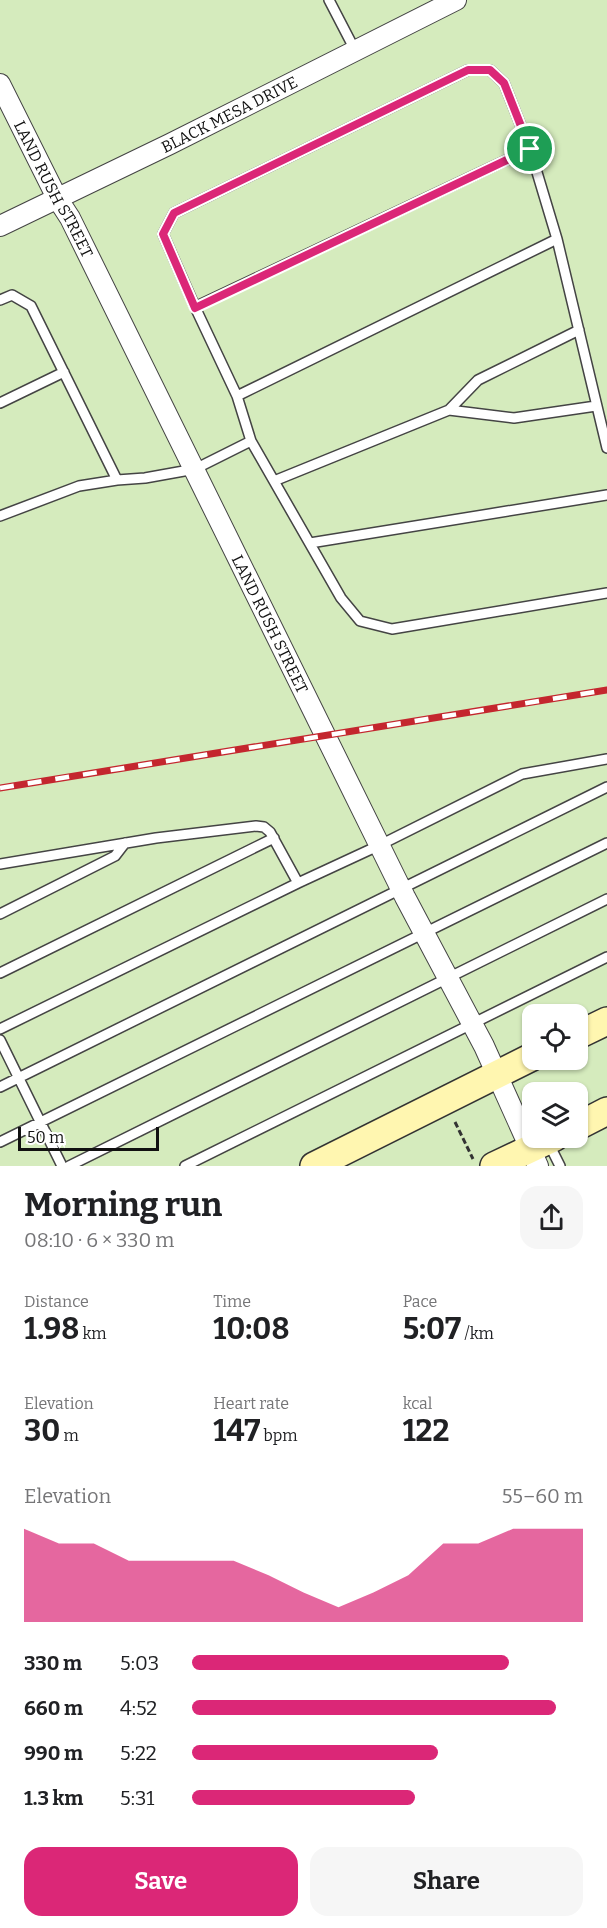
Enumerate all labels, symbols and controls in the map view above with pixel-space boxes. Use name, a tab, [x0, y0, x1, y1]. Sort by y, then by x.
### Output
street label: BLACK MESA DRIVE	[158, 72, 300, 156]
street label: LAND RUSH STREET	[10, 117, 97, 260]
pin	[504, 123, 555, 174]
icon: arrive	[513, 132, 546, 165]
street label: LAND RUSH STREET	[228, 552, 312, 696]
map controls	[522, 1004, 588, 1148]
button: locate	[522, 1004, 588, 1070]
button: layers	[522, 1082, 588, 1148]
scale bar	[18, 1124, 159, 1152]
text: 50 m	[27, 1128, 64, 1147]
text: Morning run	[24, 1185, 222, 1225]
button: share	[520, 1186, 583, 1249]
text: 08:10 · 6 × 330 m	[24, 1228, 174, 1252]
text: Distance	[24, 1292, 89, 1311]
text: Time	[213, 1292, 251, 1311]
text: Pace	[403, 1292, 437, 1311]
text: 1.98	[24, 1311, 79, 1347]
text: 10:08	[213, 1311, 289, 1347]
text: 5:07	[403, 1311, 461, 1347]
text: km	[79, 1324, 107, 1343]
text: /km	[461, 1324, 494, 1343]
text: Elevation	[24, 1394, 94, 1413]
text: Heart rate	[213, 1394, 289, 1413]
text: kcal	[403, 1394, 432, 1413]
text: 30	[24, 1413, 60, 1449]
text: 147	[213, 1413, 260, 1449]
text: 122	[403, 1413, 449, 1449]
text: m	[60, 1426, 79, 1445]
text: bpm	[260, 1426, 298, 1445]
text: Elevation	[24, 1484, 111, 1508]
text: 55–60 m	[502, 1484, 583, 1508]
text: 330 m	[24, 1651, 82, 1675]
text: 5:03	[120, 1651, 159, 1675]
text: 660 m	[24, 1696, 83, 1720]
text: 4:52	[120, 1696, 157, 1720]
text: 990 m	[24, 1741, 83, 1765]
text: 5:22	[120, 1741, 157, 1765]
text: 1.3 km	[24, 1786, 83, 1810]
text: 5:31	[120, 1786, 154, 1810]
button: Save	[24, 1847, 298, 1916]
button: Share	[310, 1847, 583, 1916]

